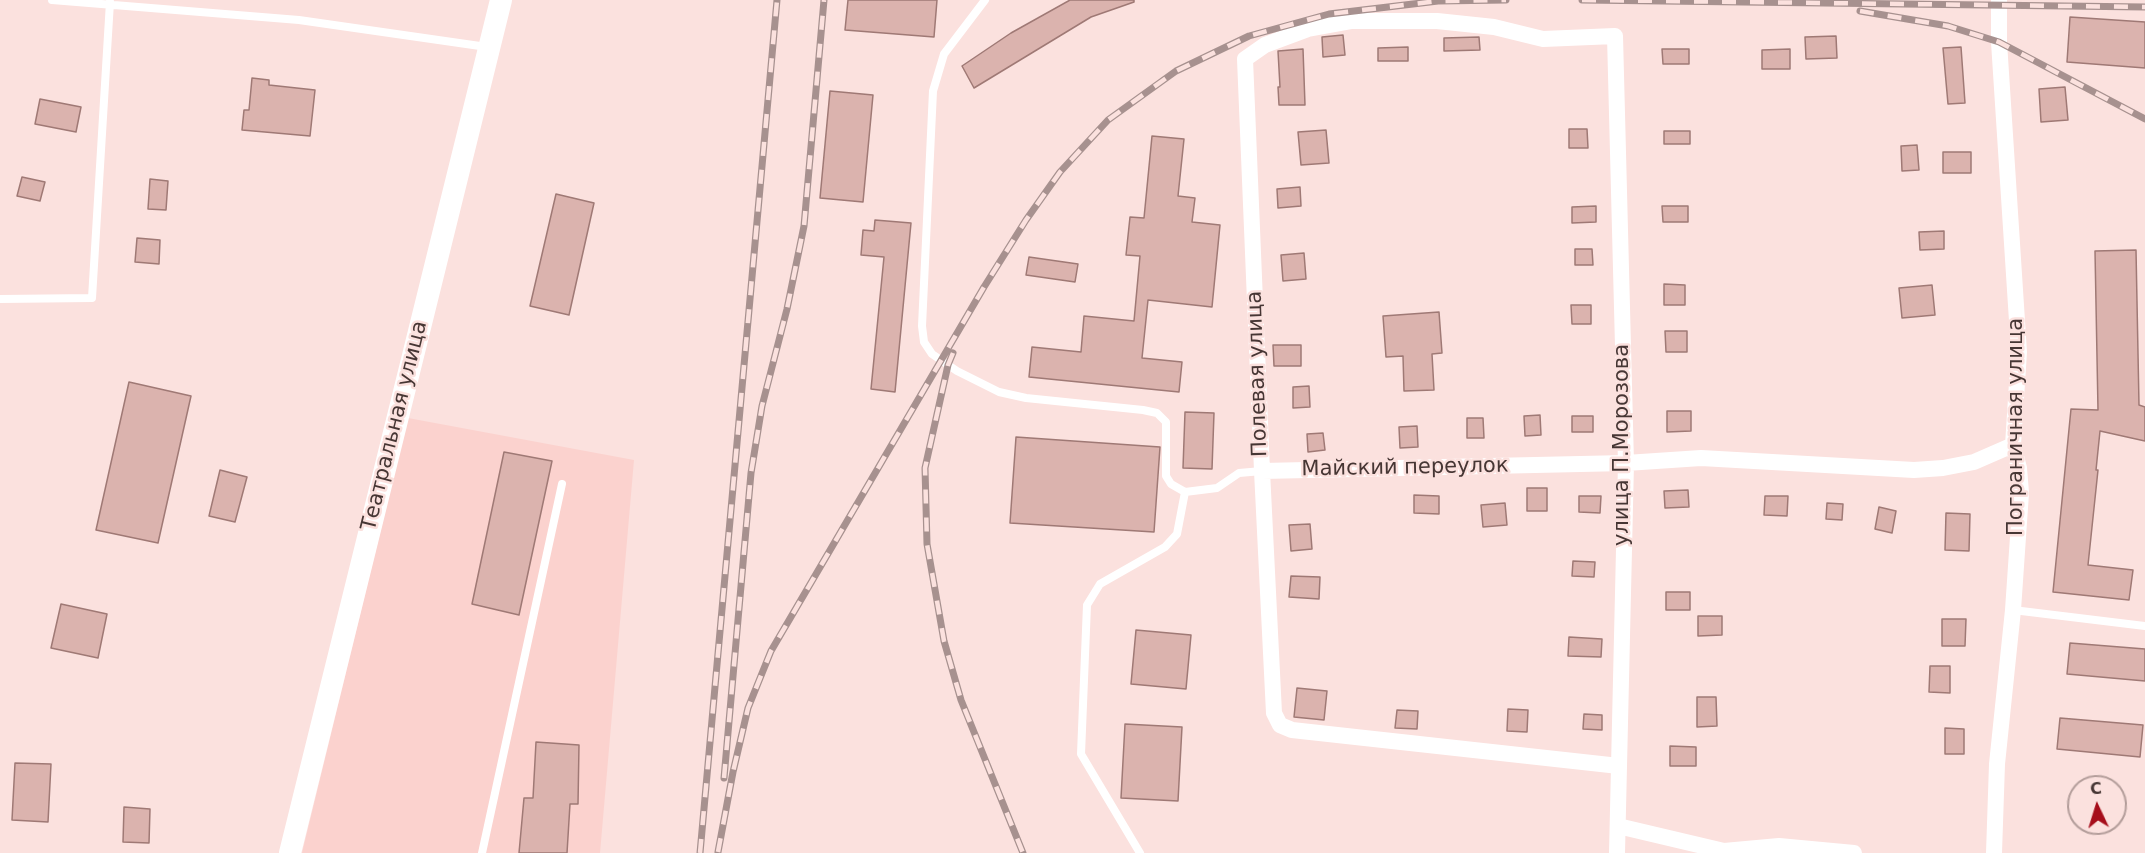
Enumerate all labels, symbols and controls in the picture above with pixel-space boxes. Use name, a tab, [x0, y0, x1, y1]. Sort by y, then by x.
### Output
street label: Полевая улица	[1243, 291, 1273, 457]
street label: Театральная улица	[357, 318, 433, 534]
street label: Пограничная улица	[2004, 318, 2030, 536]
street label: улица П.Морозова	[1610, 344, 1636, 546]
street label: Майский переулок	[1301, 454, 1509, 482]
north arrow	[2067, 775, 2127, 835]
text: С	[2089, 779, 2102, 798]

